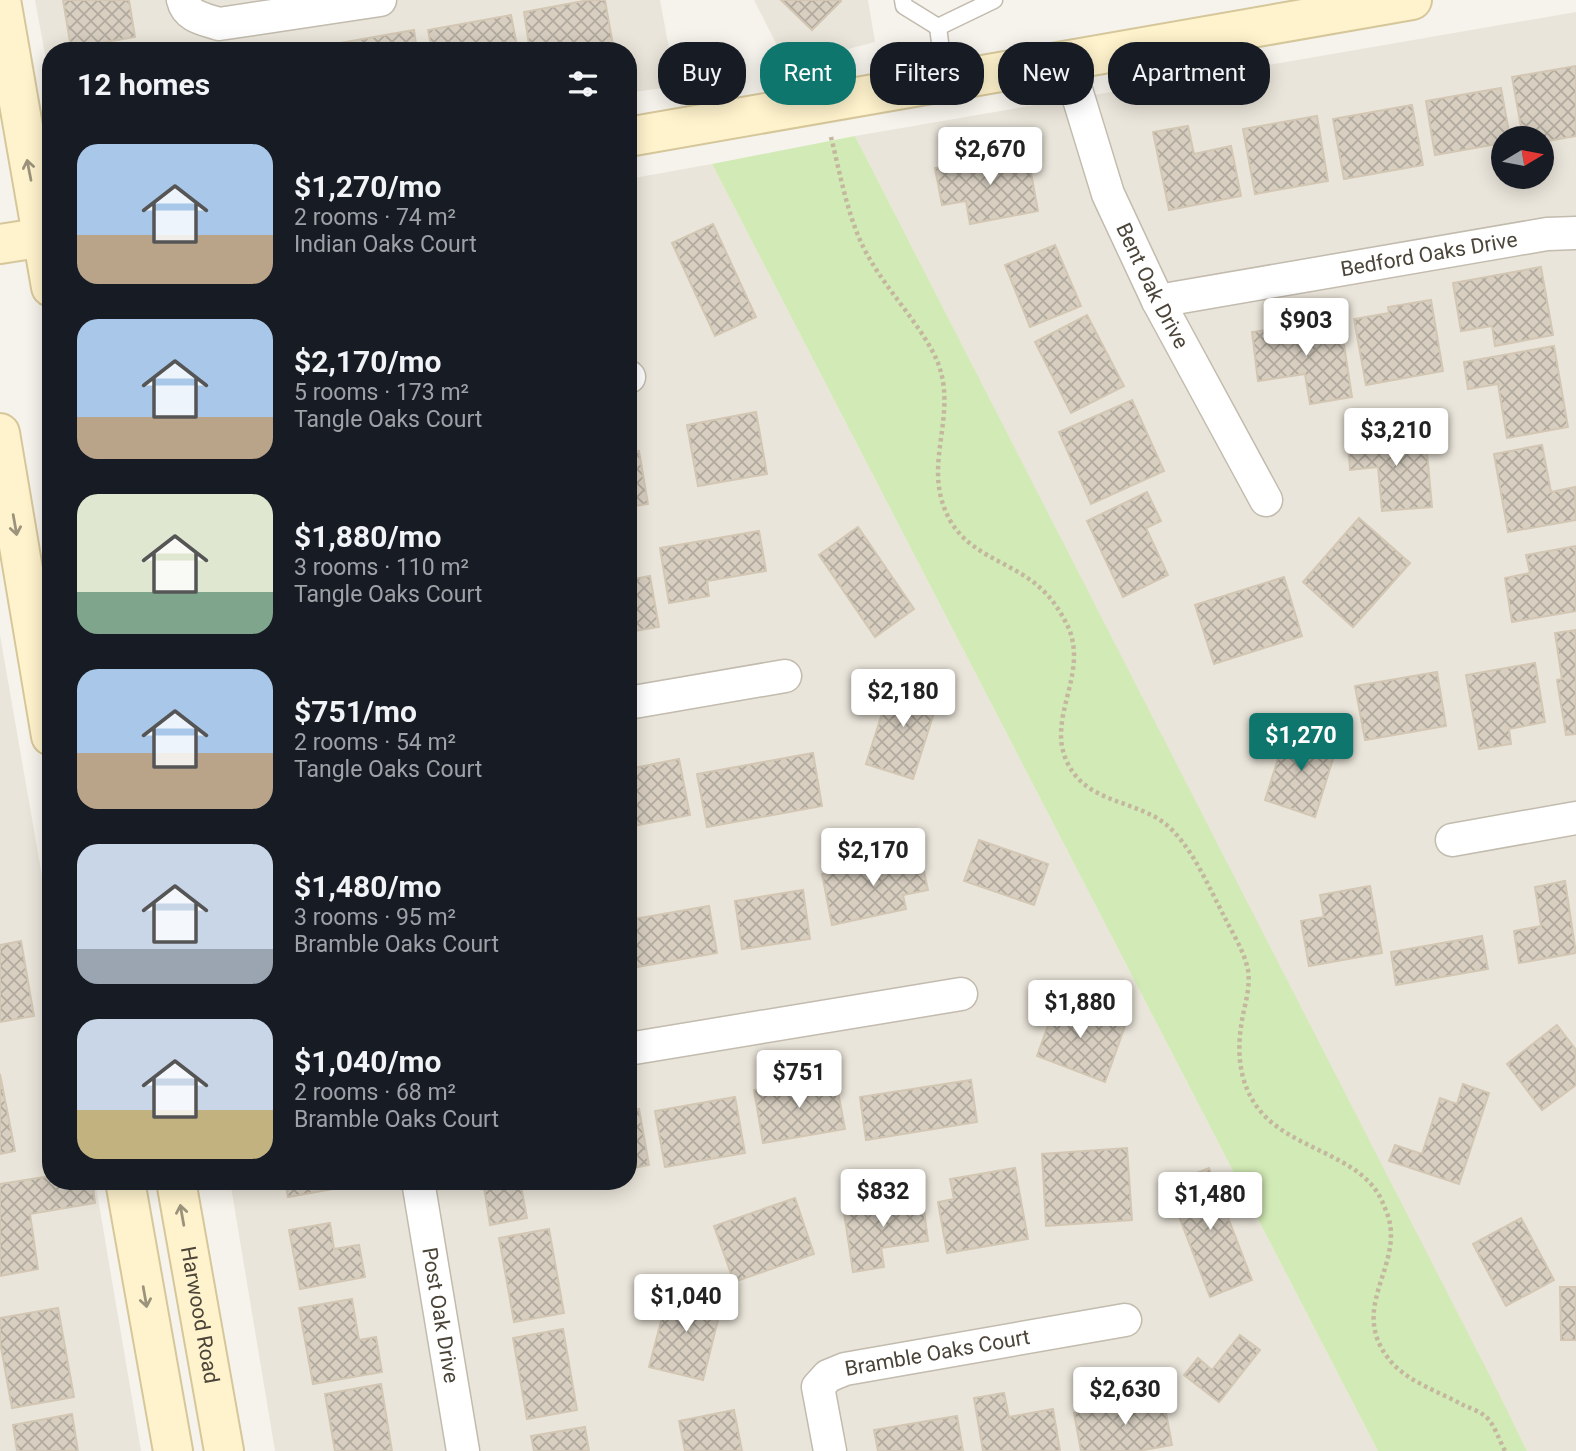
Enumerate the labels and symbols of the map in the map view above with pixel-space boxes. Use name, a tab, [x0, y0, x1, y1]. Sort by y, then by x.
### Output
north arrow	[1491, 126, 1554, 189]
pin: $2,670	[933, 128, 1047, 187]
one-way arrow	[22, 159, 36, 182]
street label: Bent Oak Drive	[1111, 219, 1193, 353]
street label: Bedford Oaks Drive	[1339, 227, 1519, 281]
pin: $903	[1265, 298, 1347, 358]
pin: $3,210	[1339, 408, 1453, 468]
one-way arrow	[9, 513, 22, 535]
pin: $2,180	[846, 670, 960, 729]
pin: $1,270	[1244, 714, 1358, 773]
pin: $2,170	[816, 828, 930, 888]
pin: $1,880	[1023, 981, 1137, 1040]
pin: $751	[758, 1050, 840, 1110]
pin: $832	[842, 1170, 924, 1229]
pin: $1,480	[1153, 1172, 1267, 1232]
one-way arrow	[175, 1204, 188, 1227]
street label: Harwood Road	[176, 1244, 224, 1385]
street label: Post Oak Drive	[417, 1246, 463, 1385]
pin: $1,040	[629, 1274, 743, 1334]
one-way arrow	[139, 1285, 152, 1308]
street label: Bramble Oaks Court	[843, 1325, 1032, 1381]
pin: $2,630	[1068, 1368, 1182, 1427]

